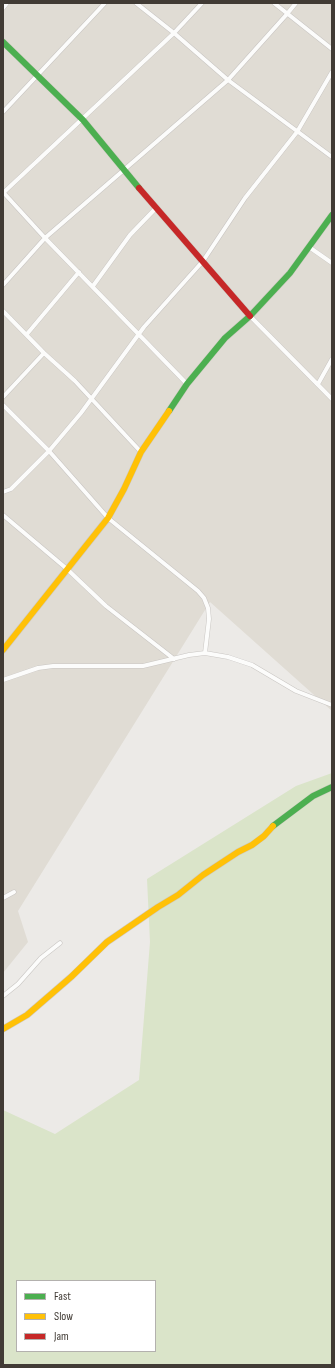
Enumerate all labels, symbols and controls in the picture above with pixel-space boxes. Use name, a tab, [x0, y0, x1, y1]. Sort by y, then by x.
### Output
legend	[16, 1280, 156, 1352]
text: Fast	[54, 1289, 71, 1304]
text: Slow	[54, 1309, 73, 1324]
text: Jam	[54, 1329, 69, 1344]

